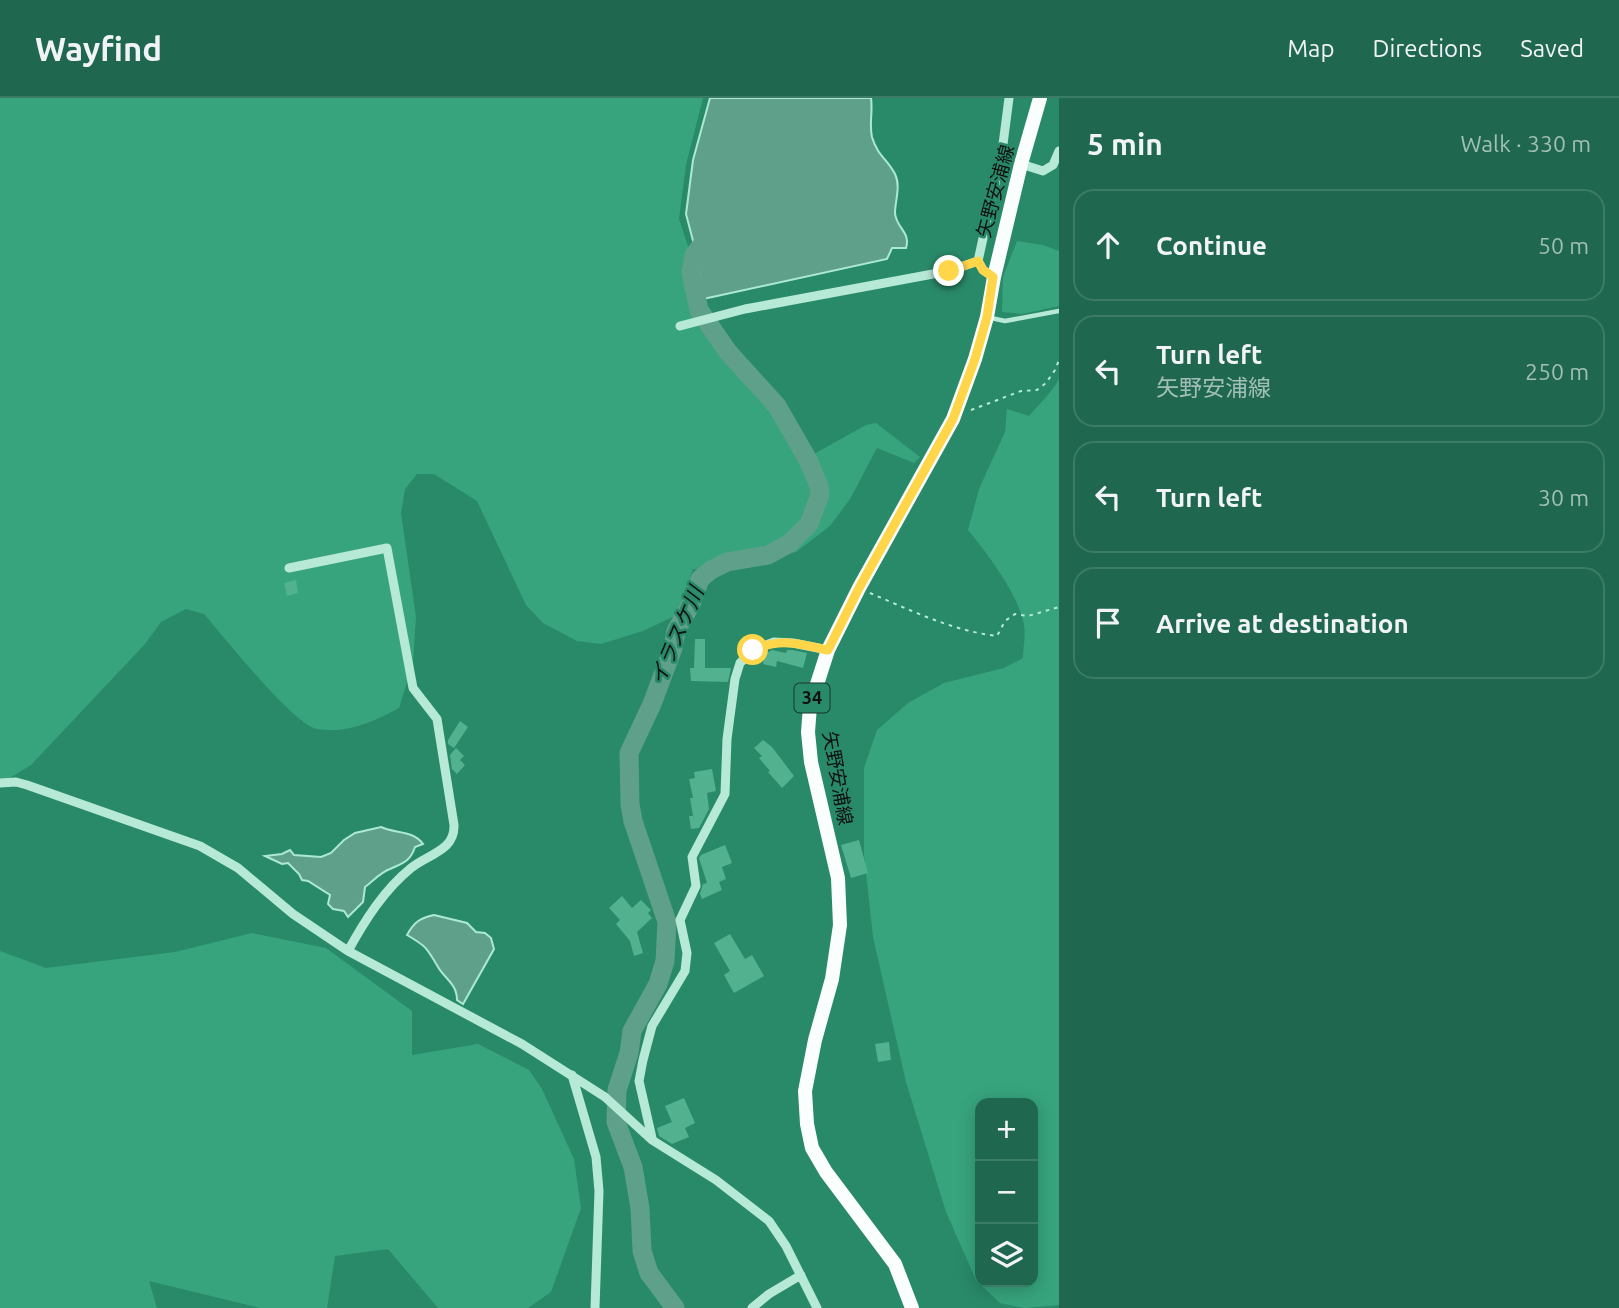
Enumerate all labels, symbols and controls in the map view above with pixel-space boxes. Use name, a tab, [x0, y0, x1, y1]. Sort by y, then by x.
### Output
text: Wayfind	[35, 30, 162, 67]
text: Map	[1287, 35, 1334, 62]
text: Directions	[1372, 35, 1482, 62]
text: Saved	[1520, 35, 1584, 62]
text: 5 min	[1087, 127, 1163, 161]
text: Walk · 330 m	[1460, 131, 1591, 156]
street label: 矢野安浦線	[972, 142, 1018, 240]
icon: ahead	[1089, 226, 1127, 264]
text: Continue	[1156, 231, 1267, 260]
text: 50 m	[1538, 233, 1589, 258]
route end	[933, 255, 964, 286]
text: Turn left	[1156, 340, 1262, 369]
icon: left	[1089, 352, 1127, 390]
text: 250 m	[1525, 359, 1589, 384]
text: 矢野安浦線	[1156, 375, 1271, 400]
icon: left	[1089, 478, 1127, 516]
text: Turn left	[1156, 483, 1262, 512]
text: 30 m	[1538, 485, 1589, 510]
water label: イラスケ川	[645, 581, 708, 688]
icon: arrive	[1089, 604, 1127, 642]
text: Arrive at destination	[1156, 609, 1409, 638]
route start	[737, 634, 768, 665]
road number: 34	[794, 684, 830, 712]
street label: 矢野安浦線	[819, 729, 857, 827]
map controls	[975, 1098, 1038, 1287]
button: +	[975, 1098, 1038, 1161]
button: −	[975, 1161, 1038, 1224]
button: layers	[975, 1224, 1038, 1287]

